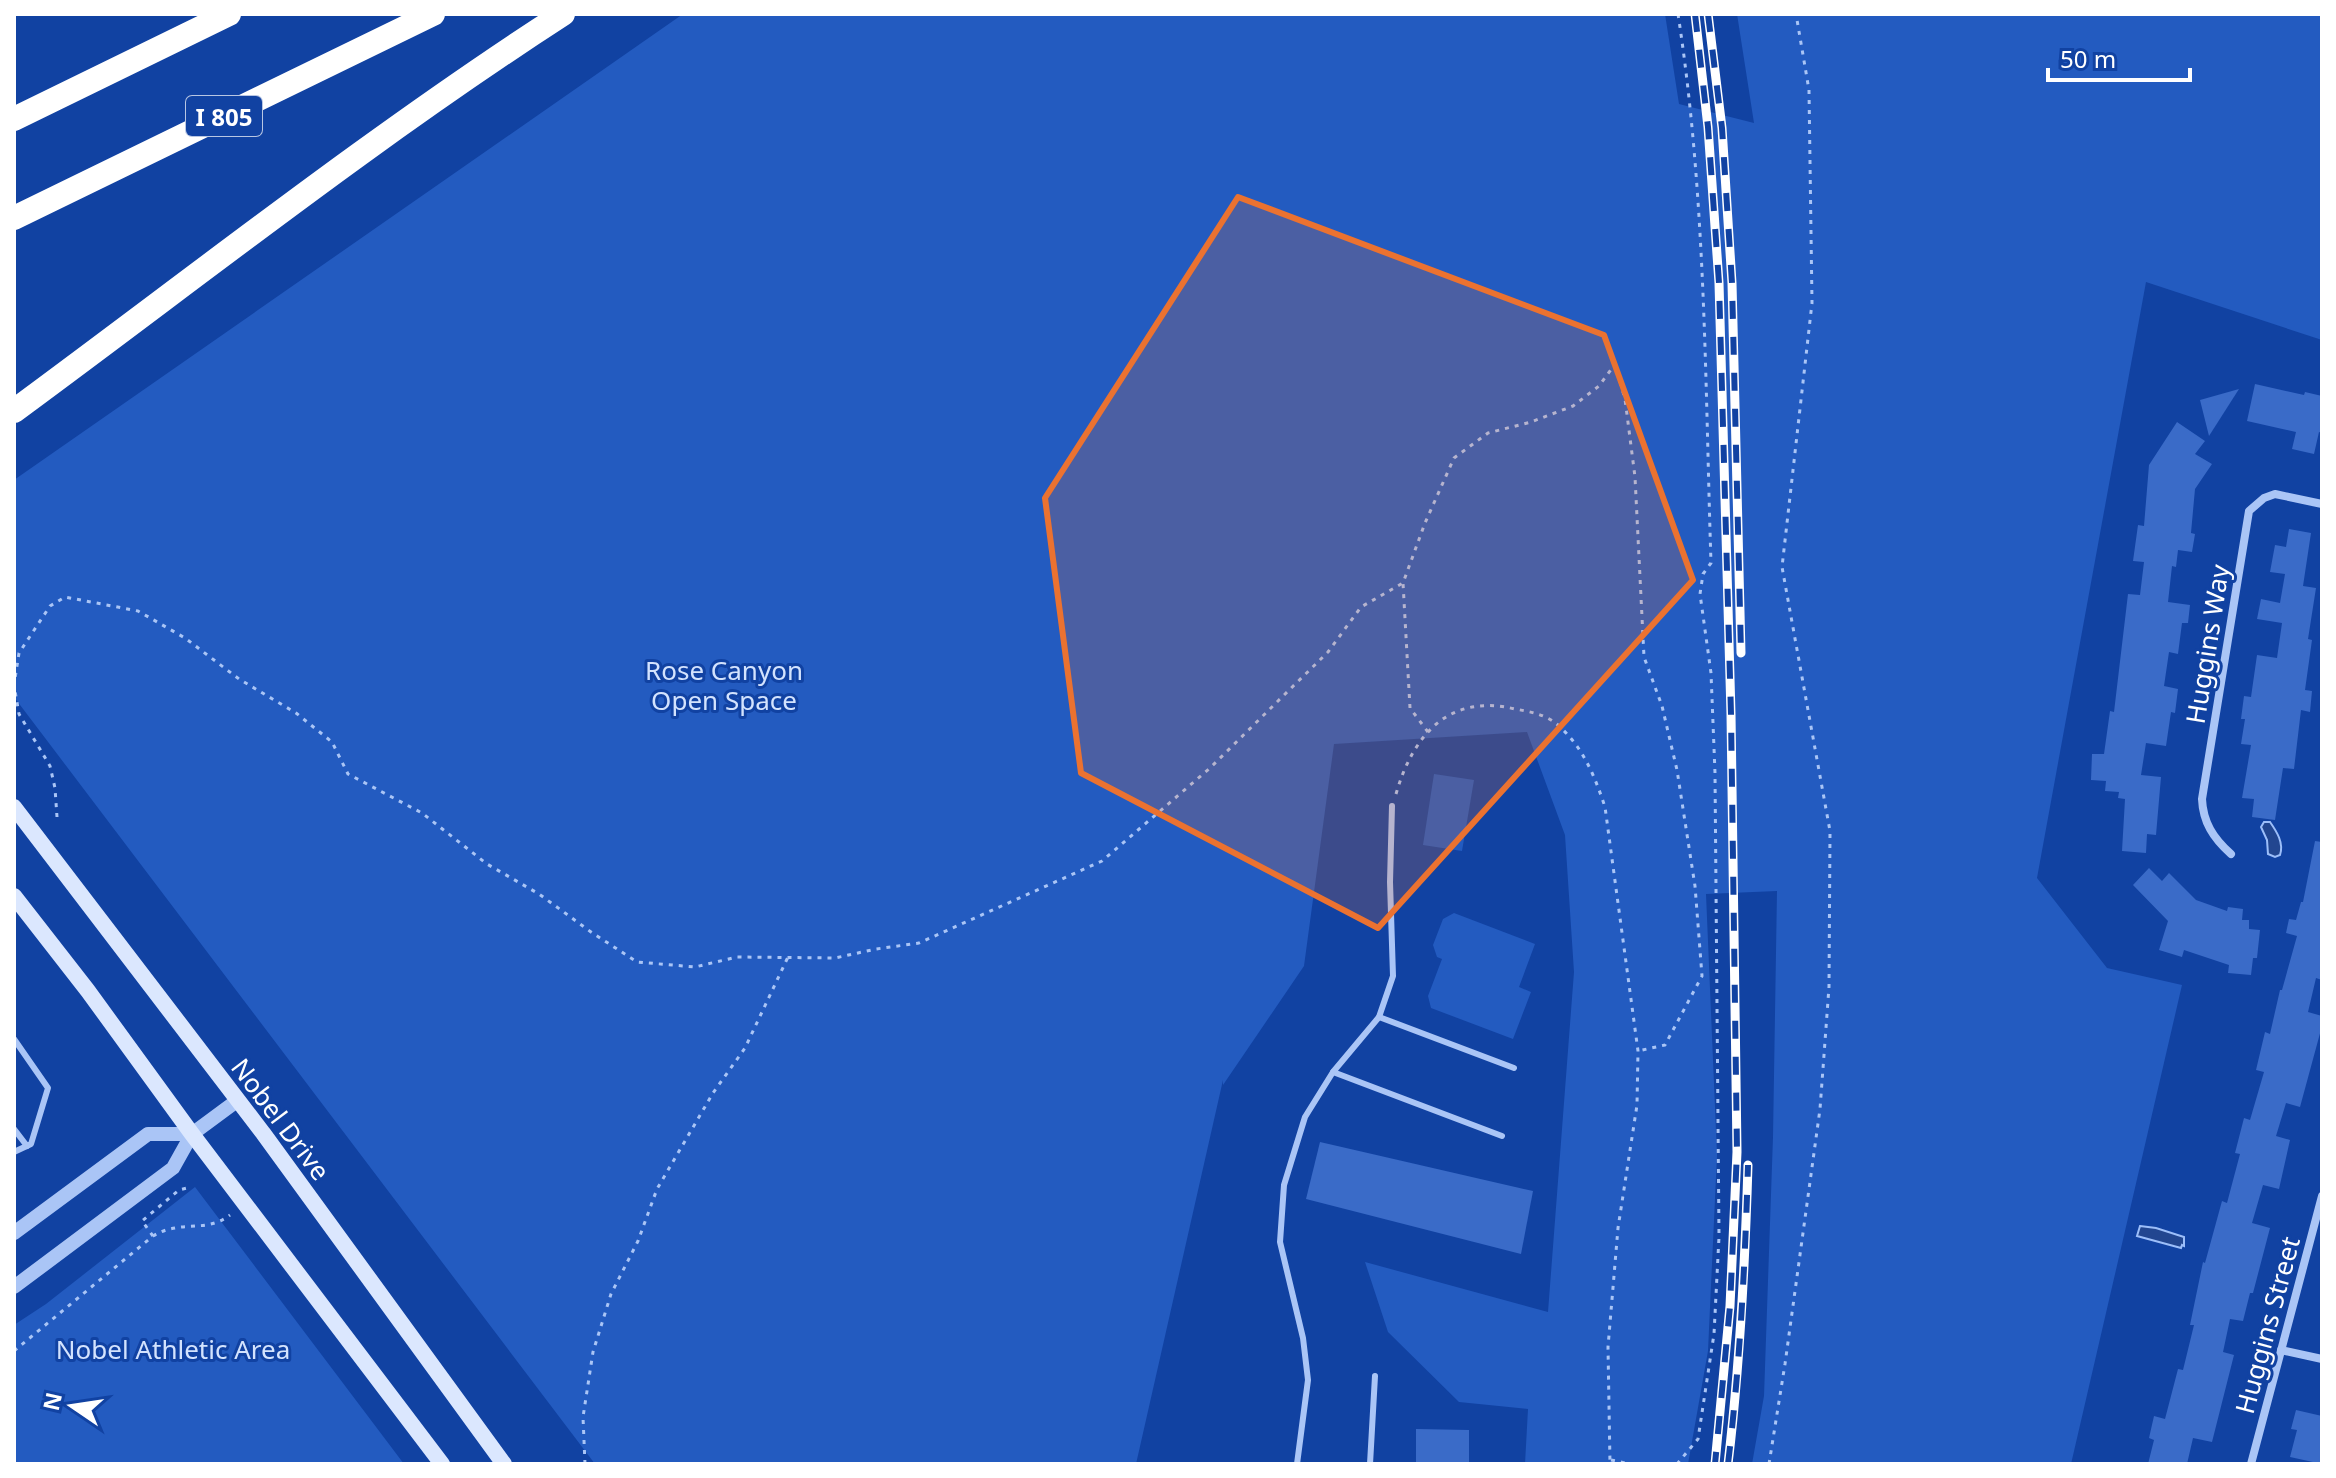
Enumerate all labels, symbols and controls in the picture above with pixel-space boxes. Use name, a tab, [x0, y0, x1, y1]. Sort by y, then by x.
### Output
scale bar	[2048, 32, 2190, 82]
text: 50 m	[2060, 42, 2116, 75]
road number: I 805	[186, 96, 262, 136]
street label: Huggins Way	[2177, 561, 2237, 726]
park label: Rose Canyon Open Space	[645, 652, 803, 718]
street label: Nobel Drive	[223, 1051, 339, 1187]
street label: Huggins Street	[2226, 1232, 2308, 1418]
park label: Nobel Athletic Area	[56, 1331, 290, 1367]
north arrow	[32, 1366, 112, 1446]
text: N	[35, 1389, 68, 1413]

